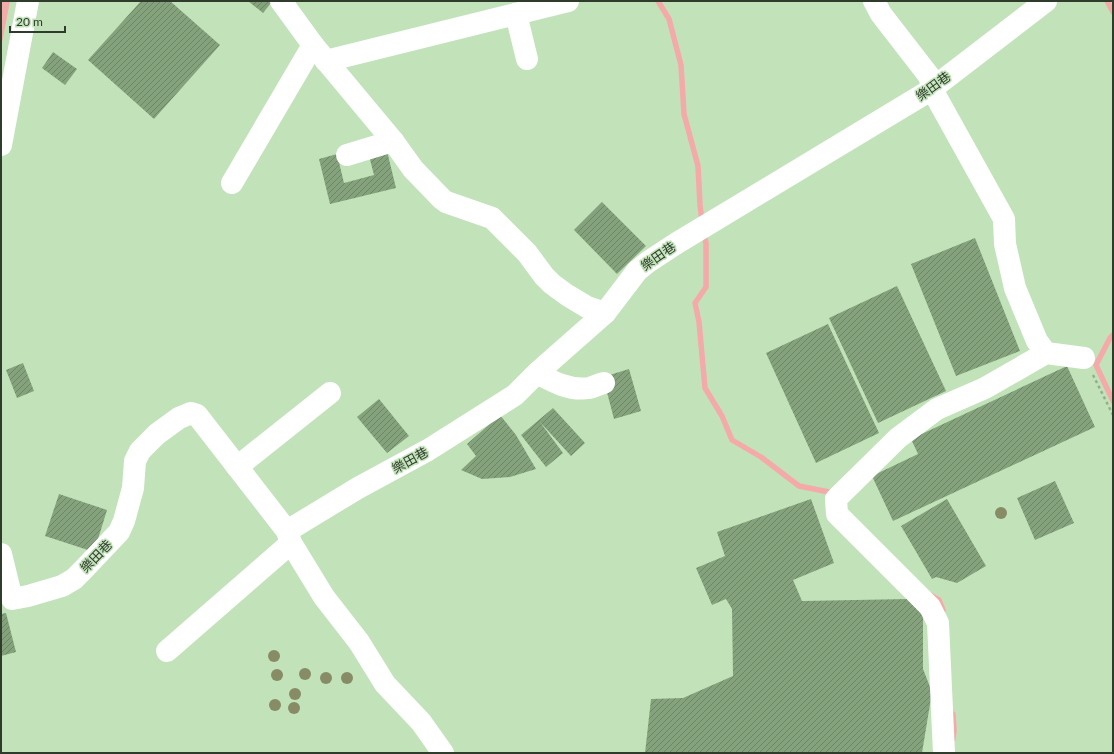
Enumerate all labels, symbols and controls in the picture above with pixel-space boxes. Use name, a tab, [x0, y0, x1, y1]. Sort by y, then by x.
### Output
scale bar	[10, 8, 65, 34]
text: 20 m	[16, 14, 43, 29]
street label: 樂田巷	[913, 68, 953, 104]
street label: 樂田巷	[637, 238, 679, 274]
street label: 樂田巷	[389, 444, 431, 476]
street label: 樂田巷	[77, 536, 115, 576]

